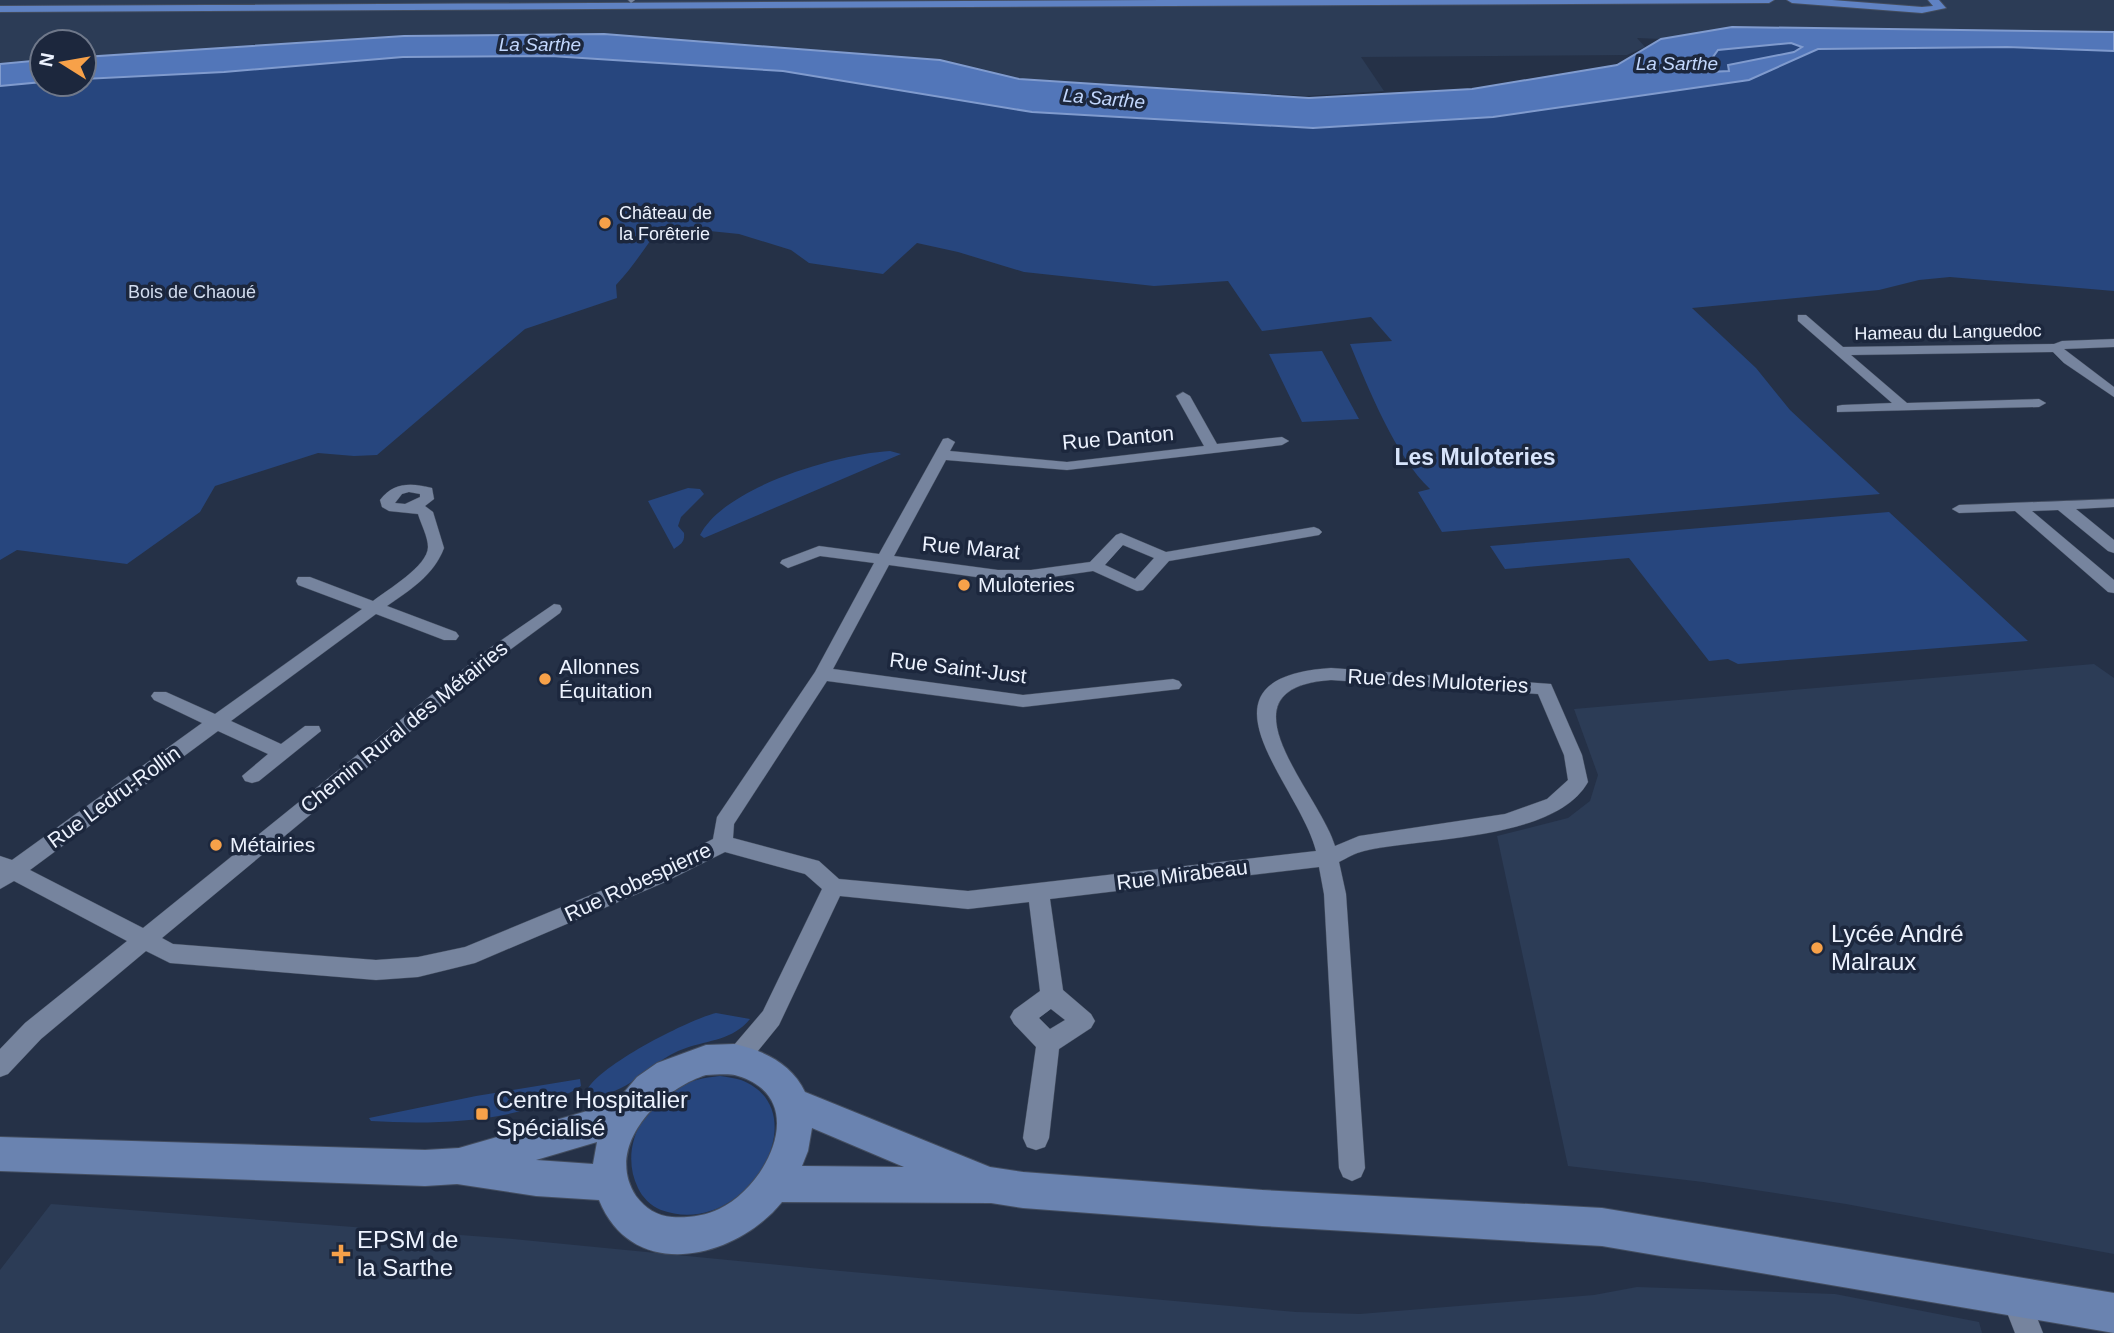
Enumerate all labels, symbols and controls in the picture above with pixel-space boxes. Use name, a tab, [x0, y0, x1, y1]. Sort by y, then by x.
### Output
north arrow	[28, 28, 98, 98]
water label: La Sarthe	[499, 34, 581, 55]
text: N	[35, 51, 58, 69]
water label: La Sarthe	[1636, 53, 1718, 74]
water label: La Sarthe	[1062, 84, 1146, 113]
place label: Château de la Forêterie	[619, 203, 712, 244]
marker: Château de la Forêterie	[597, 215, 613, 231]
park label: Bois de Chaoué	[128, 282, 256, 302]
street label: Hameau du Languedoc	[1854, 320, 2042, 344]
street label: Rue Danton	[1061, 421, 1175, 454]
district label: Les Muloteries	[1394, 444, 1556, 470]
street label: Rue Marat	[921, 532, 1021, 563]
place label: Muloteries	[978, 573, 1075, 596]
marker: Muloteries	[956, 577, 972, 593]
street label: Chemin Rural des Métairies	[296, 636, 512, 817]
street label: Rue Saint-Just	[888, 648, 1028, 687]
place label: Allonnes Équitation	[559, 655, 652, 702]
street label: Rue des Muloteries	[1347, 664, 1529, 697]
marker: Allonnes Équitation	[537, 671, 553, 687]
street label: Rue Ledru-Rollin	[43, 741, 184, 852]
place label: Métairies	[230, 833, 315, 856]
marker: Métairies	[208, 837, 224, 853]
street label: Rue Robespierre	[561, 838, 715, 926]
street label: Rue Mirabeau	[1115, 855, 1249, 894]
place label: Lycée André Malraux	[1831, 920, 1964, 975]
marker: Lycée André Malraux	[1809, 940, 1825, 956]
place label: Centre Hospitalier Spécialisé	[496, 1086, 688, 1141]
marker: Centre Hospitalier Spécialisé	[474, 1106, 490, 1122]
place label: EPSM de la Sarthe	[357, 1226, 458, 1281]
marker: EPSM de la Sarthe	[331, 1244, 351, 1264]

